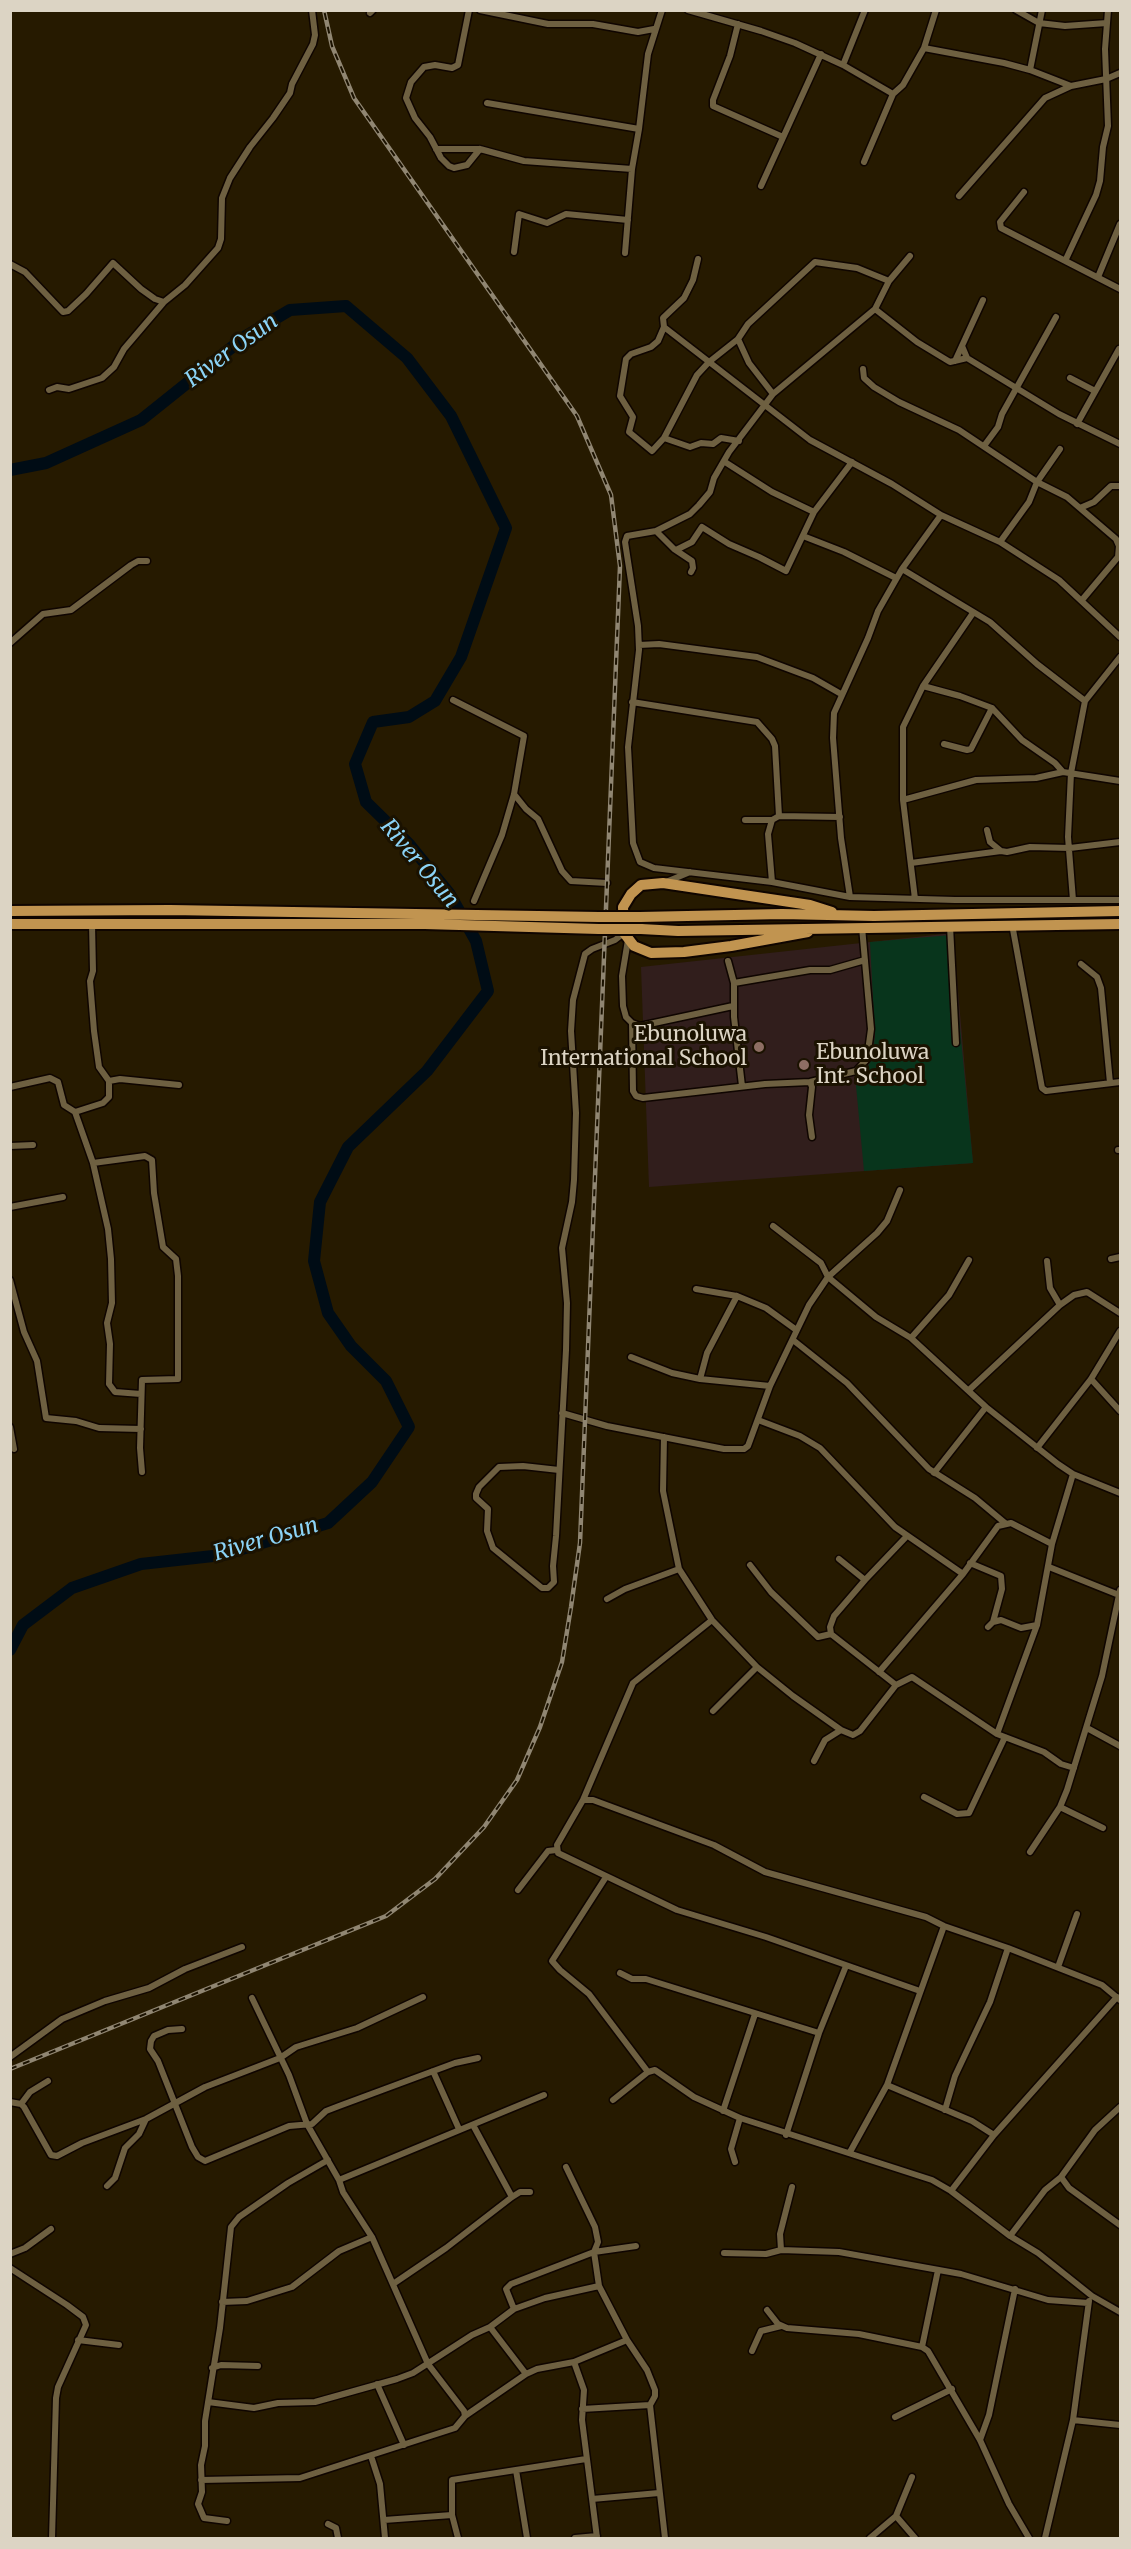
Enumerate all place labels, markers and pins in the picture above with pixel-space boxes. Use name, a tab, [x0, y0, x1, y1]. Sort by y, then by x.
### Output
place label: Ebunoluwa International School	[540, 1022, 747, 1072]
marker: Ebunoluwa International School	[752, 1040, 766, 1054]
place label: Ebunoluwa Int. School	[816, 1040, 929, 1090]
marker: Ebunoluwa Int. School	[797, 1058, 811, 1072]

